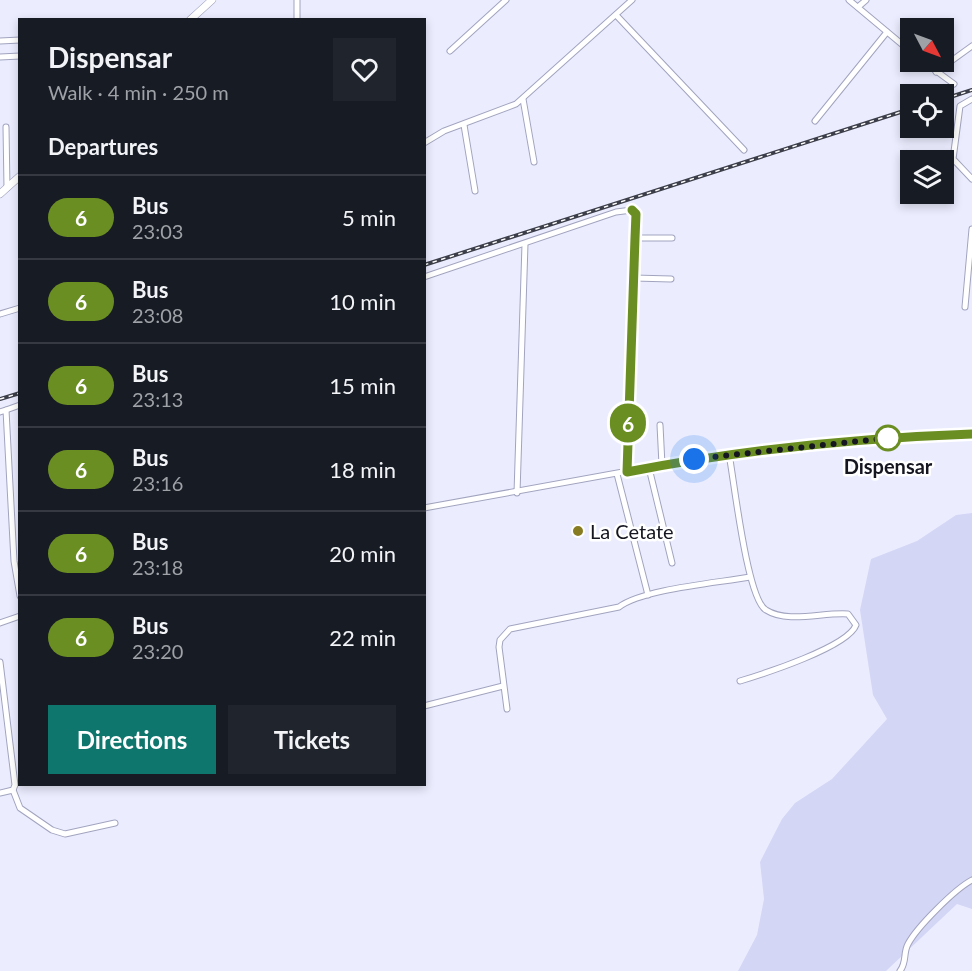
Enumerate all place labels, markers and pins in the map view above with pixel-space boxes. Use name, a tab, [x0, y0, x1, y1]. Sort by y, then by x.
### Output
marker: Dispensar	[875, 425, 901, 451]
place label: Dispensar	[844, 454, 933, 478]
place label: La Cetate	[590, 519, 674, 543]
marker: La Cetate	[571, 524, 585, 538]

